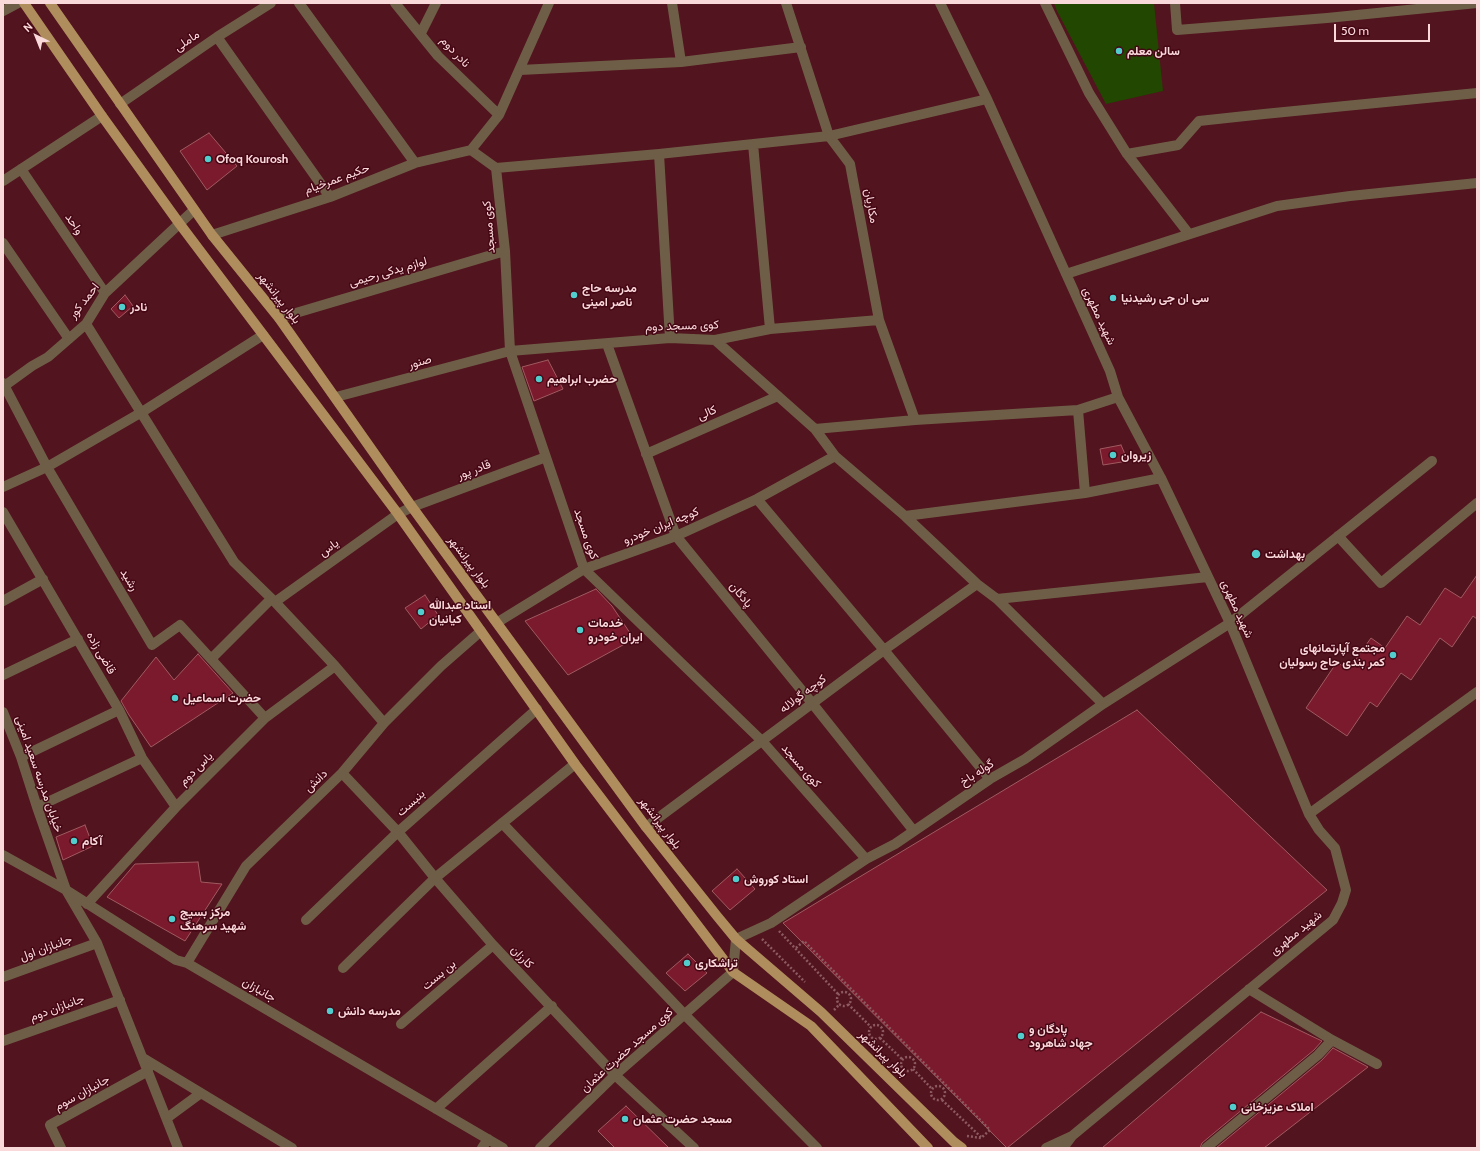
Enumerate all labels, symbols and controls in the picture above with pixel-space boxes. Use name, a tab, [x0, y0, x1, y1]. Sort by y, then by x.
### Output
north arrow	[16, 16, 56, 56]
scale bar	[1336, 16, 1432, 42]
text: N	[20, 19, 35, 35]
text: 50 m	[1341, 23, 1369, 38]
street label: ماملی	[172, 27, 202, 55]
street label: نادر دوم	[437, 33, 473, 71]
place label: سالن معلم	[1127, 44, 1180, 58]
marker: سالن معلم	[1114, 46, 1124, 56]
place label: Ofoq Kourosh	[216, 152, 288, 166]
marker: Ofoq Kourosh	[203, 154, 213, 164]
street label: حکیم عمرخیام	[302, 161, 372, 197]
street label: مکاریان	[861, 188, 881, 224]
street label: کوی مسجد	[480, 200, 498, 254]
street label: واحد	[62, 211, 86, 237]
street label: لوازم یدکی رحیمی	[347, 254, 429, 290]
street label: بلوار پیرانشهر	[254, 269, 304, 327]
street label: احمد کور	[66, 280, 102, 322]
place label: مدرسه حاج ناصر امینی	[582, 281, 637, 309]
street label: شهید مطهری	[1079, 285, 1119, 347]
marker: مدرسه حاج ناصر امینی	[569, 290, 579, 300]
place label: سی ان جی رشیدنیا	[1121, 291, 1209, 305]
marker: سی ان جی رشیدنیا	[1108, 293, 1118, 303]
place label: نادر	[130, 300, 147, 314]
marker: نادر	[117, 302, 127, 312]
street label: کوی مسجد دوم	[645, 318, 719, 334]
street label: صنور	[407, 352, 433, 372]
place label: حضرب ابراهیم	[547, 372, 617, 386]
marker: حضرب ابراهیم	[534, 374, 544, 384]
street label: کالی	[695, 402, 719, 424]
place label: زیروان	[1121, 448, 1151, 462]
marker: زیروان	[1108, 450, 1118, 460]
street label: قادر پور	[455, 457, 493, 483]
street label: کوچه ایران خودرو	[621, 504, 701, 548]
street label: کوی مسجد	[571, 507, 601, 561]
street label: بلوار پیرانشهر	[445, 533, 493, 591]
street label: یاس	[316, 536, 342, 560]
place label: بهداشت	[1265, 547, 1305, 561]
marker: بهداشت	[1250, 548, 1262, 560]
street label: رشید	[117, 566, 141, 594]
street label: شهید مطهری	[1218, 578, 1256, 640]
street label: پادگان	[726, 579, 756, 611]
place label: استاد عبدالله کیانیان	[429, 598, 491, 626]
marker: استاد عبدالله کیانیان	[416, 607, 426, 617]
place label: خدمات ایران خودرو	[588, 616, 643, 644]
marker: خدمات ایران خودرو	[575, 625, 585, 635]
street label: قاضی زاده	[83, 629, 119, 677]
place label: مجتمع آپارتمانهای کمر بندی حاج رسولیان	[1279, 641, 1385, 669]
marker: مجتمع آپارتمانهای کمر بندی حاج رسولیان	[1388, 650, 1398, 660]
street label: کوچه گولاله	[777, 672, 829, 716]
place label: حضرت اسماعیل	[183, 691, 261, 705]
marker: حضرت اسماعیل	[170, 693, 180, 703]
street label: خیابان مدرسه سعید امینی	[12, 714, 66, 834]
street label: کوی مسجد	[778, 741, 824, 791]
street label: یاس دوم	[176, 749, 216, 789]
street label: گوله باخ	[957, 757, 997, 789]
street label: دانش	[301, 767, 331, 795]
street label: بنبست	[394, 787, 428, 819]
street label: بلوار پیرانشهر	[636, 794, 684, 852]
place label: آکام	[82, 834, 102, 848]
marker: آکام	[69, 836, 79, 846]
place label: استاد کوروش	[744, 872, 808, 886]
marker: استاد کوروش	[731, 874, 741, 884]
place label: مرکز بسیج شهید سرهنگ	[180, 905, 246, 933]
street label: شهید مطهری	[1267, 908, 1325, 958]
marker: مرکز بسیج شهید سرهنگ	[167, 914, 177, 924]
street label: جانبازان اول	[18, 932, 74, 964]
street label: کارزان	[508, 942, 536, 972]
place label: تراشکاری	[695, 956, 738, 970]
street label: بن بست	[419, 957, 459, 993]
marker: تراشکاری	[682, 958, 692, 968]
street label: جانبازان	[240, 975, 278, 1005]
street label: جانبازان دوم	[28, 991, 86, 1025]
place label: مدرسه دانش	[338, 1004, 401, 1018]
street label: کوی مسجد حضرت عثمان	[578, 1005, 676, 1095]
marker: مدرسه دانش	[325, 1006, 335, 1016]
place label: پادگان و جهاد شاهرود	[1029, 1022, 1093, 1050]
street label: بلوار پیرانشهر	[856, 1027, 910, 1081]
marker: پادگان و جهاد شاهرود	[1016, 1031, 1026, 1041]
street label: جانبازان سوم	[52, 1072, 112, 1114]
place label: املاک عزیزخانی	[1241, 1100, 1314, 1114]
marker: املاک عزیزخانی	[1228, 1102, 1238, 1112]
place label: مسجد حضرت عثمان	[633, 1112, 732, 1126]
marker: مسجد حضرت عثمان	[620, 1114, 630, 1124]

